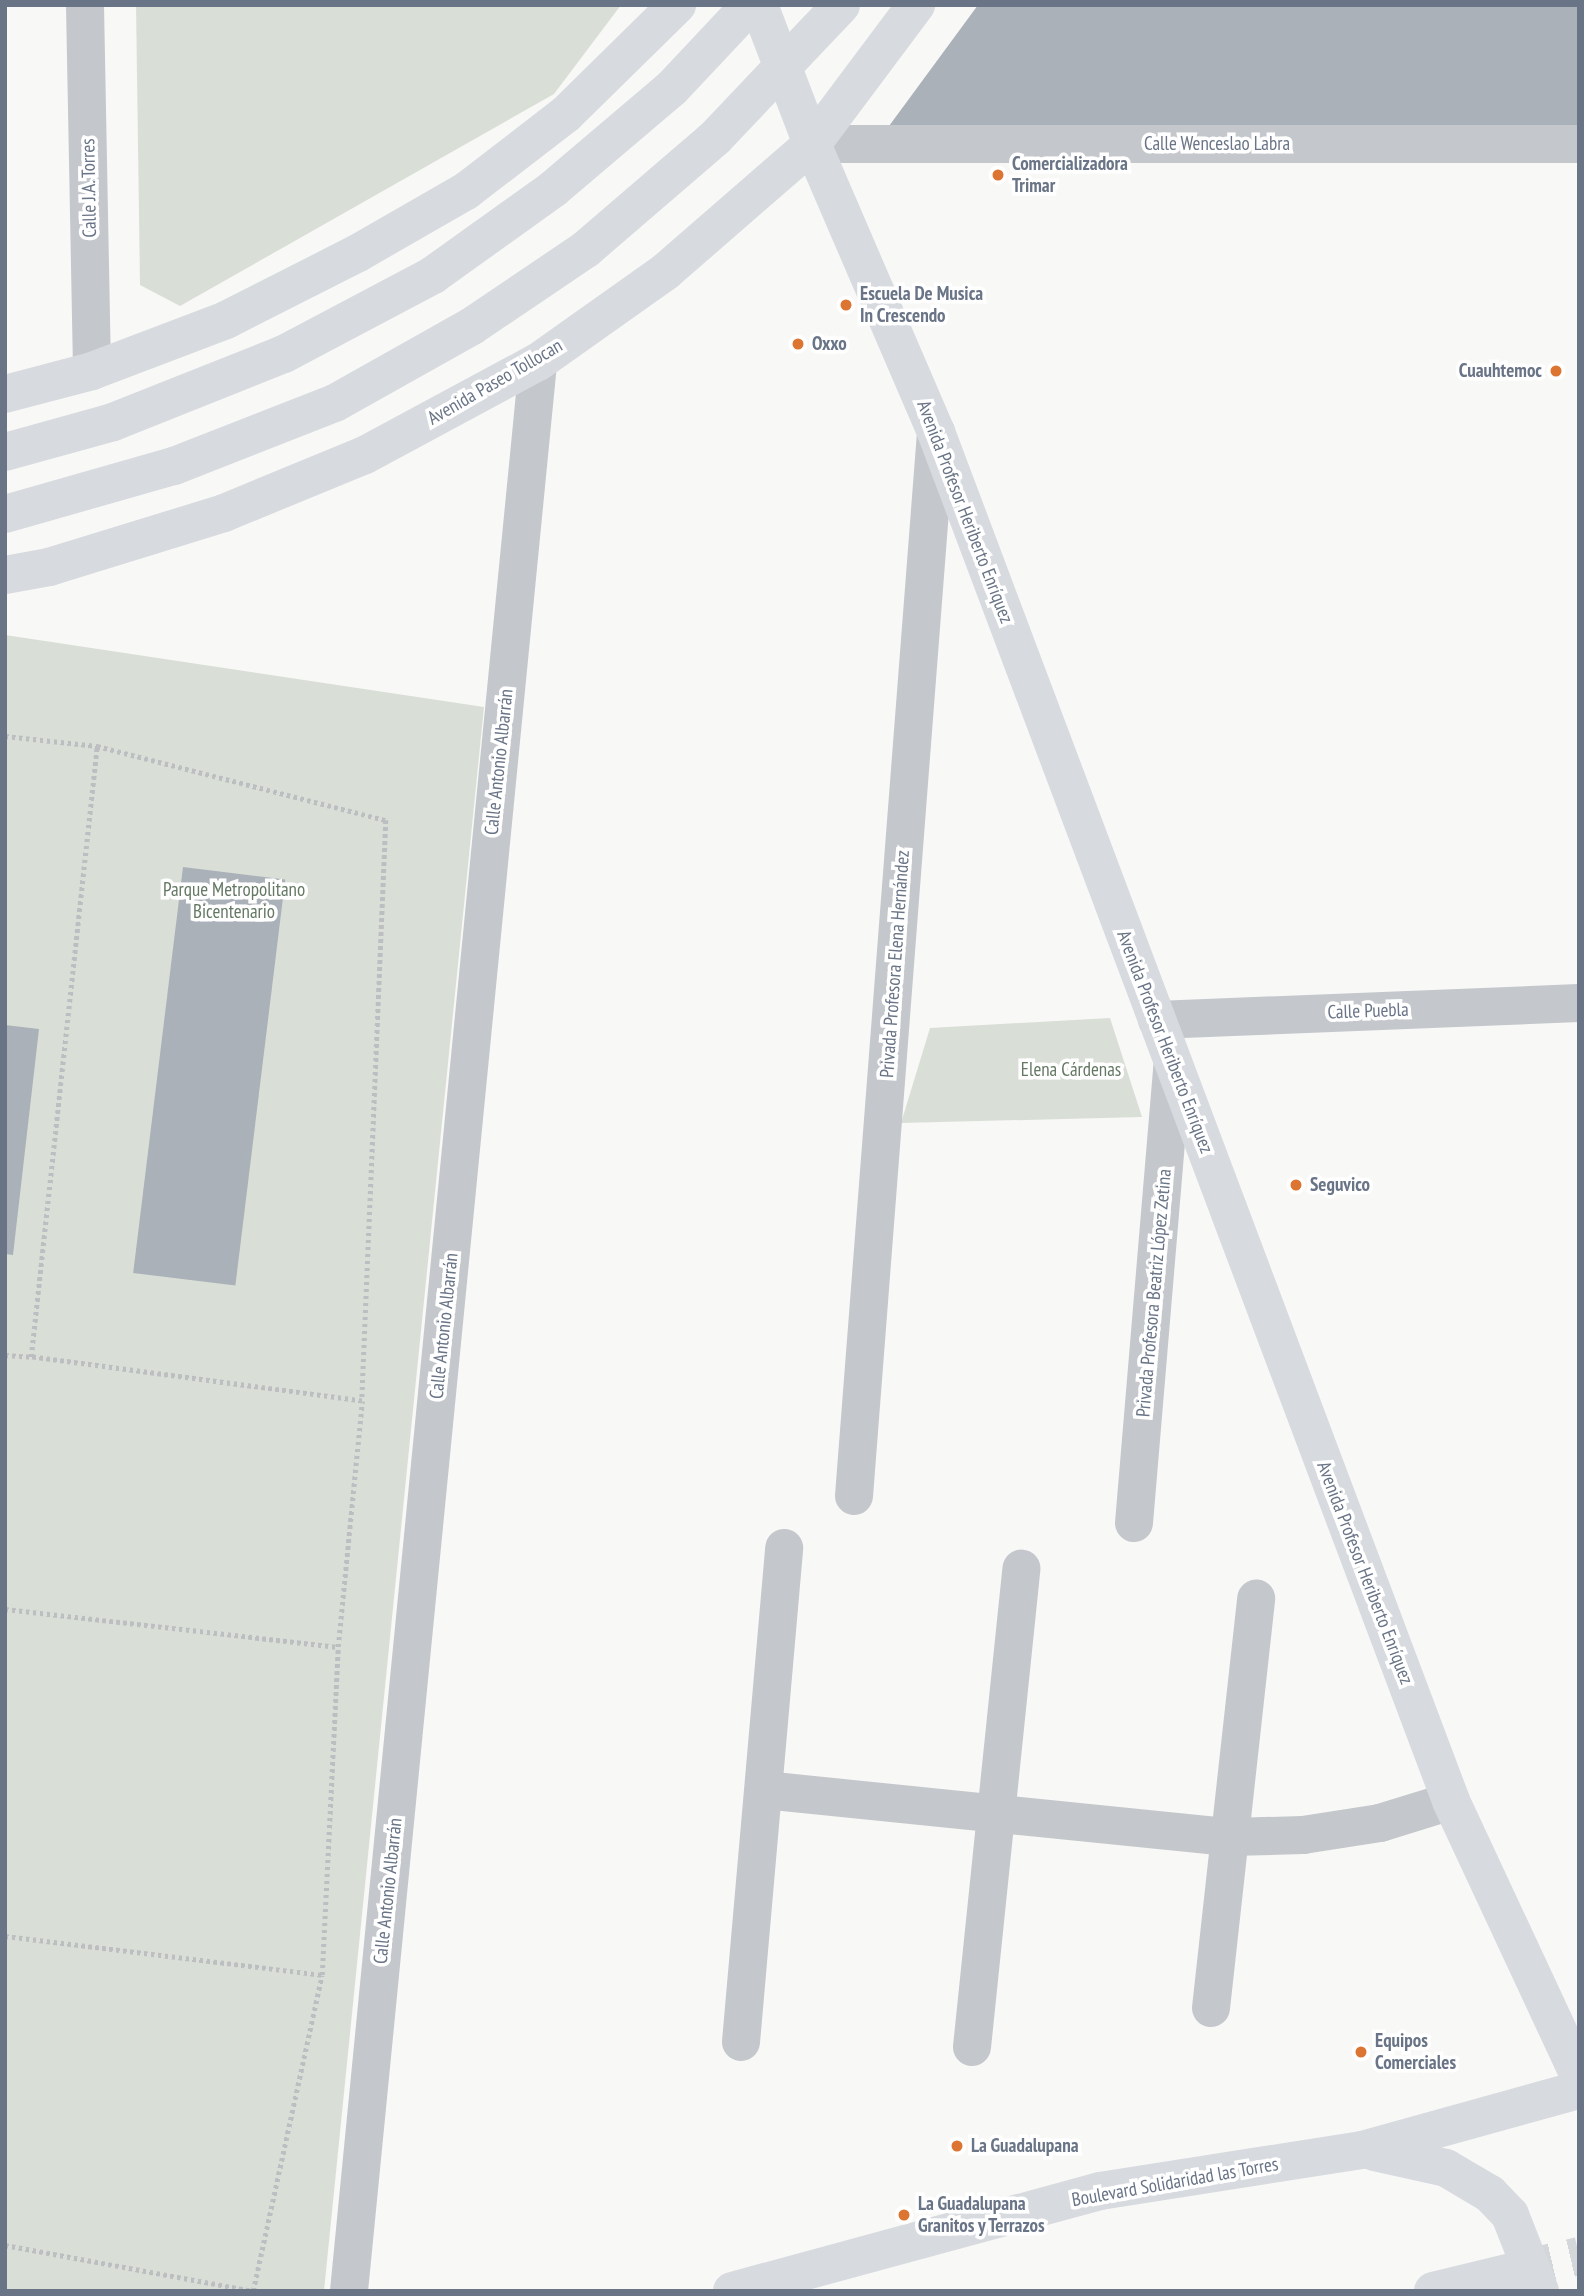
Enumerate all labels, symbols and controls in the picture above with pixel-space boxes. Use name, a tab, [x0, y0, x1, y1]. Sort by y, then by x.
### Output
street label: Calle Wenceslao Labra	[1144, 133, 1290, 155]
street label: Calle J.A. Torres	[77, 137, 101, 239]
place label: Comercializadora Trimar	[1012, 153, 1128, 197]
marker: Comercializadora Trimar	[990, 167, 1006, 183]
place label: Escuela De Musica In Crescendo	[860, 283, 983, 327]
marker: Escuela De Musica In Crescendo	[838, 297, 854, 313]
place label: Oxxo	[812, 333, 847, 355]
street label: Avenida Paseo Tollocan	[423, 334, 567, 430]
marker: Oxxo	[790, 336, 806, 352]
place label: Cuauhtemoc	[1459, 360, 1542, 382]
marker: Cuauhtemoc	[1548, 363, 1564, 379]
street label: Avenida Profesor Heriberto Enríquez	[912, 397, 1018, 627]
street label: Calle Antonio Albarrán	[480, 687, 518, 837]
street label: Privada Profesora Elena Hernández	[876, 849, 914, 1079]
park label: Parque Metropolitano Bicentenario	[163, 879, 305, 923]
street label: Avenida Profesor Heriberto Enríquez	[1112, 927, 1218, 1157]
street label: Calle Puebla	[1327, 998, 1409, 1024]
park label: Elena Cárdenas	[1021, 1059, 1121, 1081]
street label: Privada Profesora Beatriz López Zetina	[1132, 1167, 1176, 1419]
place label: Seguvico	[1310, 1174, 1370, 1196]
marker: Seguvico	[1288, 1177, 1304, 1193]
street label: Calle Antonio Albarrán	[425, 1251, 463, 1401]
street label: Avenida Profesor Heriberto Enríquez	[1312, 1458, 1418, 1688]
street label: Calle Antonio Albarrán	[369, 1816, 407, 1966]
place label: Equipos Comerciales	[1375, 2030, 1456, 2074]
marker: Equipos Comerciales	[1353, 2044, 1369, 2060]
place label: La Guadalupana	[971, 2135, 1079, 2157]
marker: La Guadalupana	[949, 2138, 965, 2154]
street label: Boulevard Solidaridad las Torres	[1070, 2153, 1280, 2211]
place label: La Guadalupana Granitos y Terrazos	[918, 2193, 1046, 2237]
marker: La Guadalupana Granitos y Terrazos	[896, 2207, 912, 2223]

